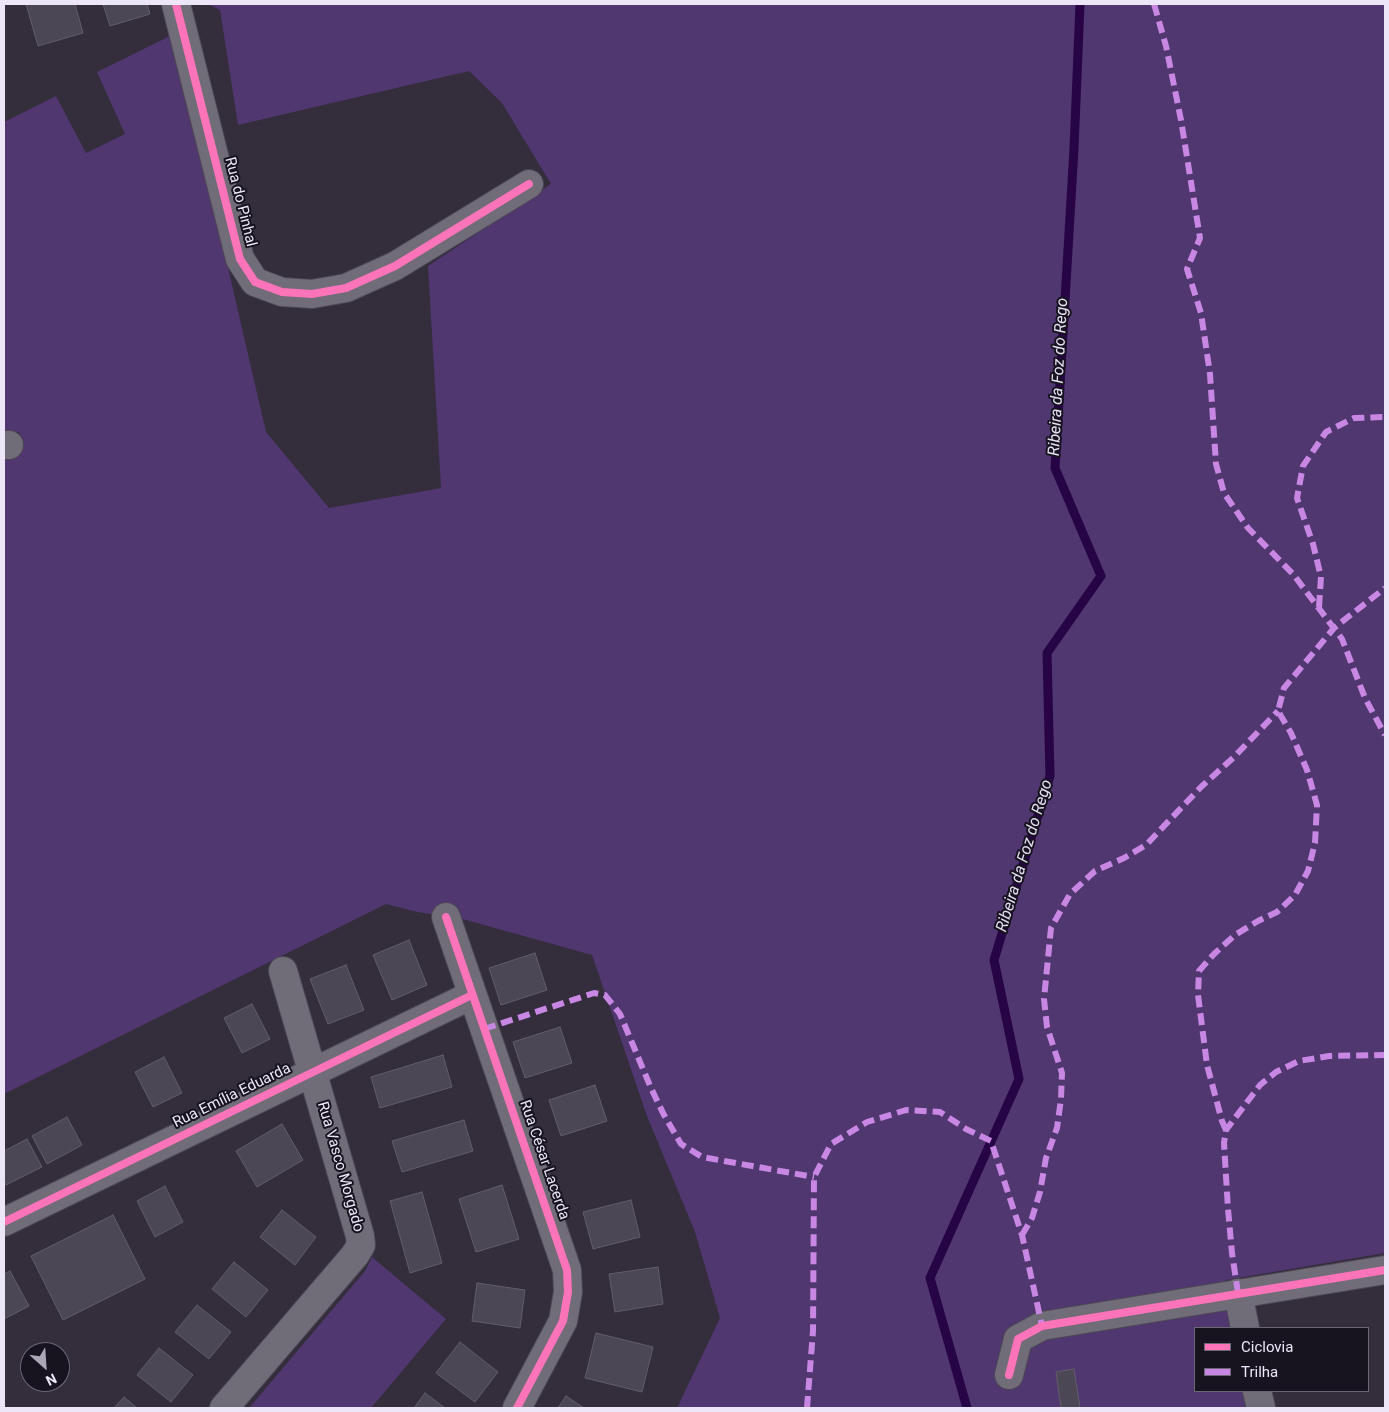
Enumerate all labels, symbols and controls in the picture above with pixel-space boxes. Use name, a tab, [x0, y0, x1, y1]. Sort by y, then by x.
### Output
street label: Rua do Pinhal	[220, 155, 260, 249]
water label: Ribeira da Foz do Rego	[1045, 298, 1073, 456]
water label: Ribeira da Foz do Rego	[993, 778, 1057, 934]
street label: Rua Emília Eduarda	[170, 1060, 294, 1132]
street label: Rua César Lacerda	[515, 1098, 573, 1222]
street label: Rua Vasco Morgado	[313, 1100, 367, 1234]
legend	[1194, 1327, 1369, 1392]
text: Ciclovia	[1241, 1338, 1293, 1356]
north arrow	[20, 1342, 70, 1392]
text: Trilha	[1241, 1363, 1278, 1381]
text: N	[43, 1370, 59, 1389]

